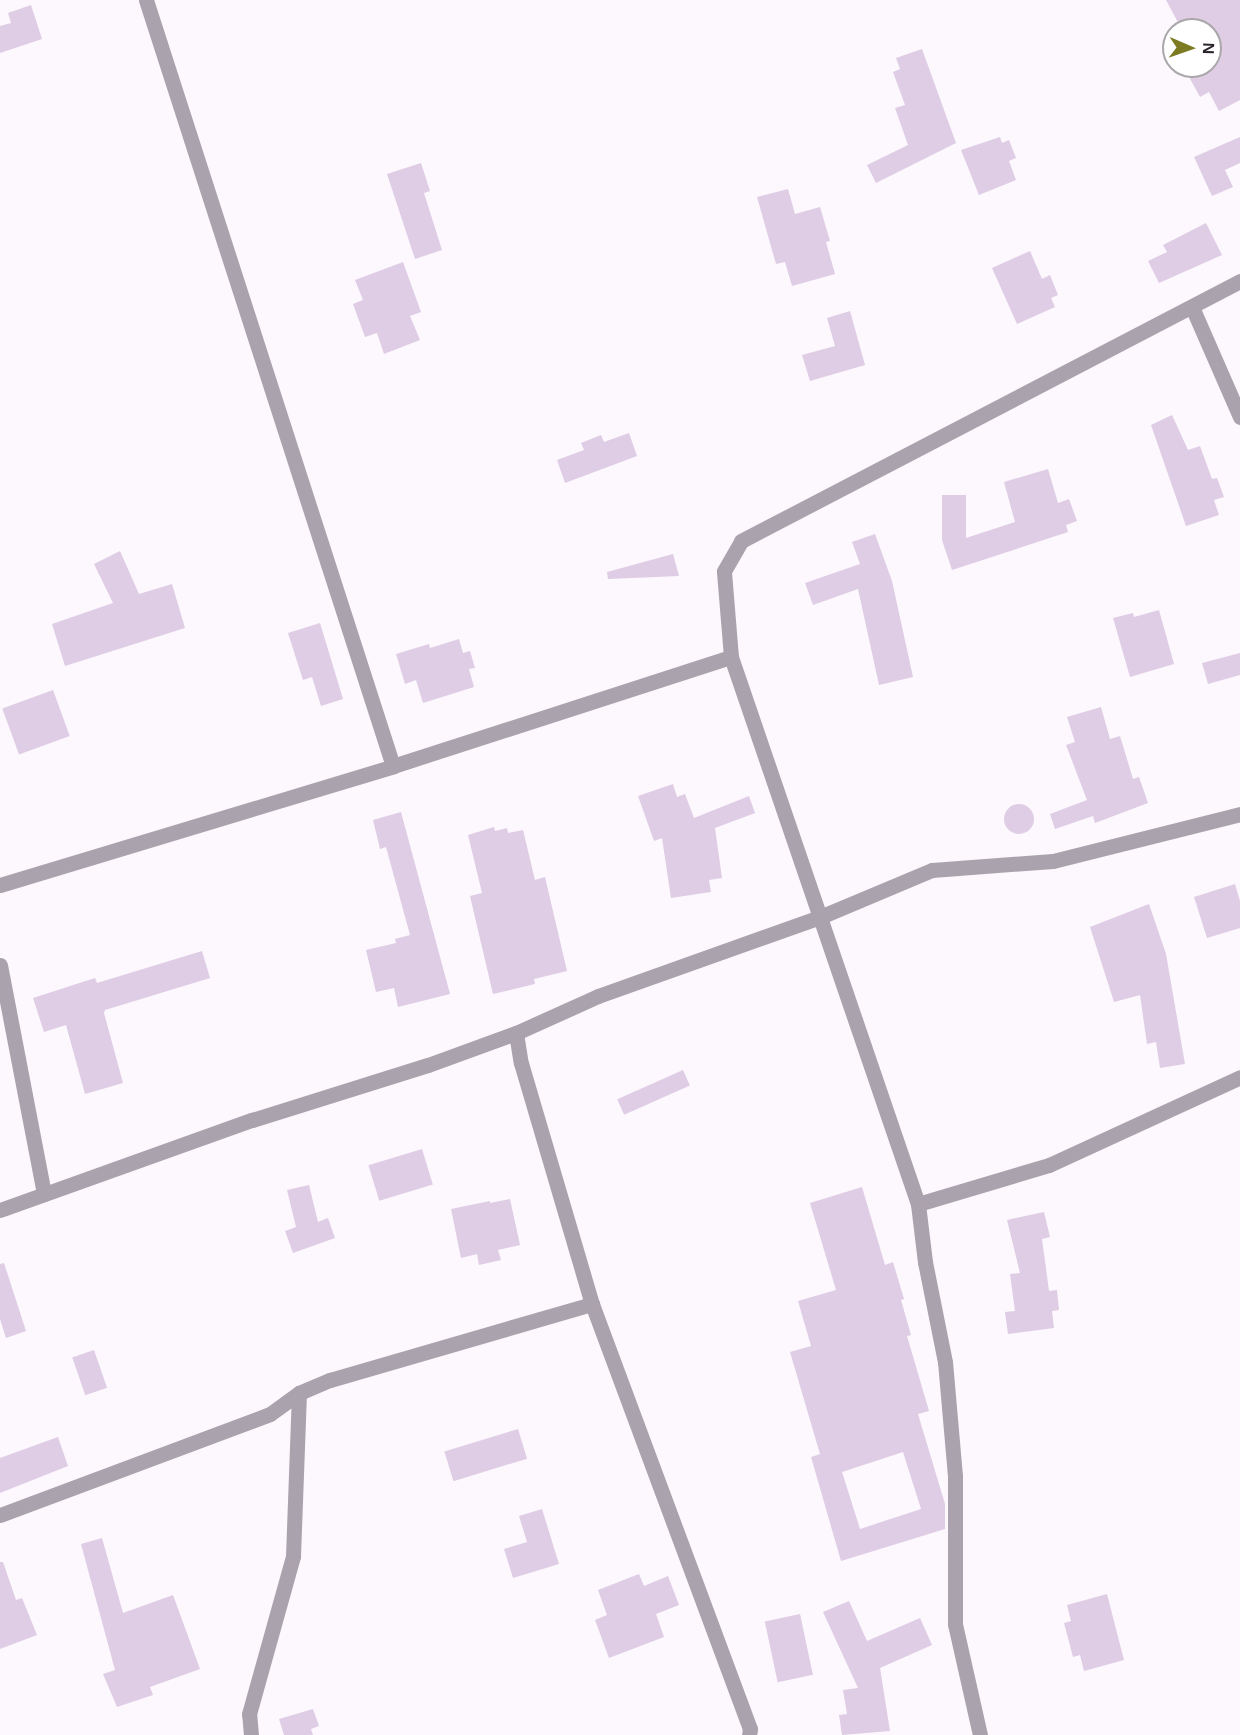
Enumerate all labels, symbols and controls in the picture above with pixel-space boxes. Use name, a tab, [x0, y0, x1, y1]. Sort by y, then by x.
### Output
north arrow	[1162, 18, 1222, 78]
text: N	[1200, 43, 1217, 55]

